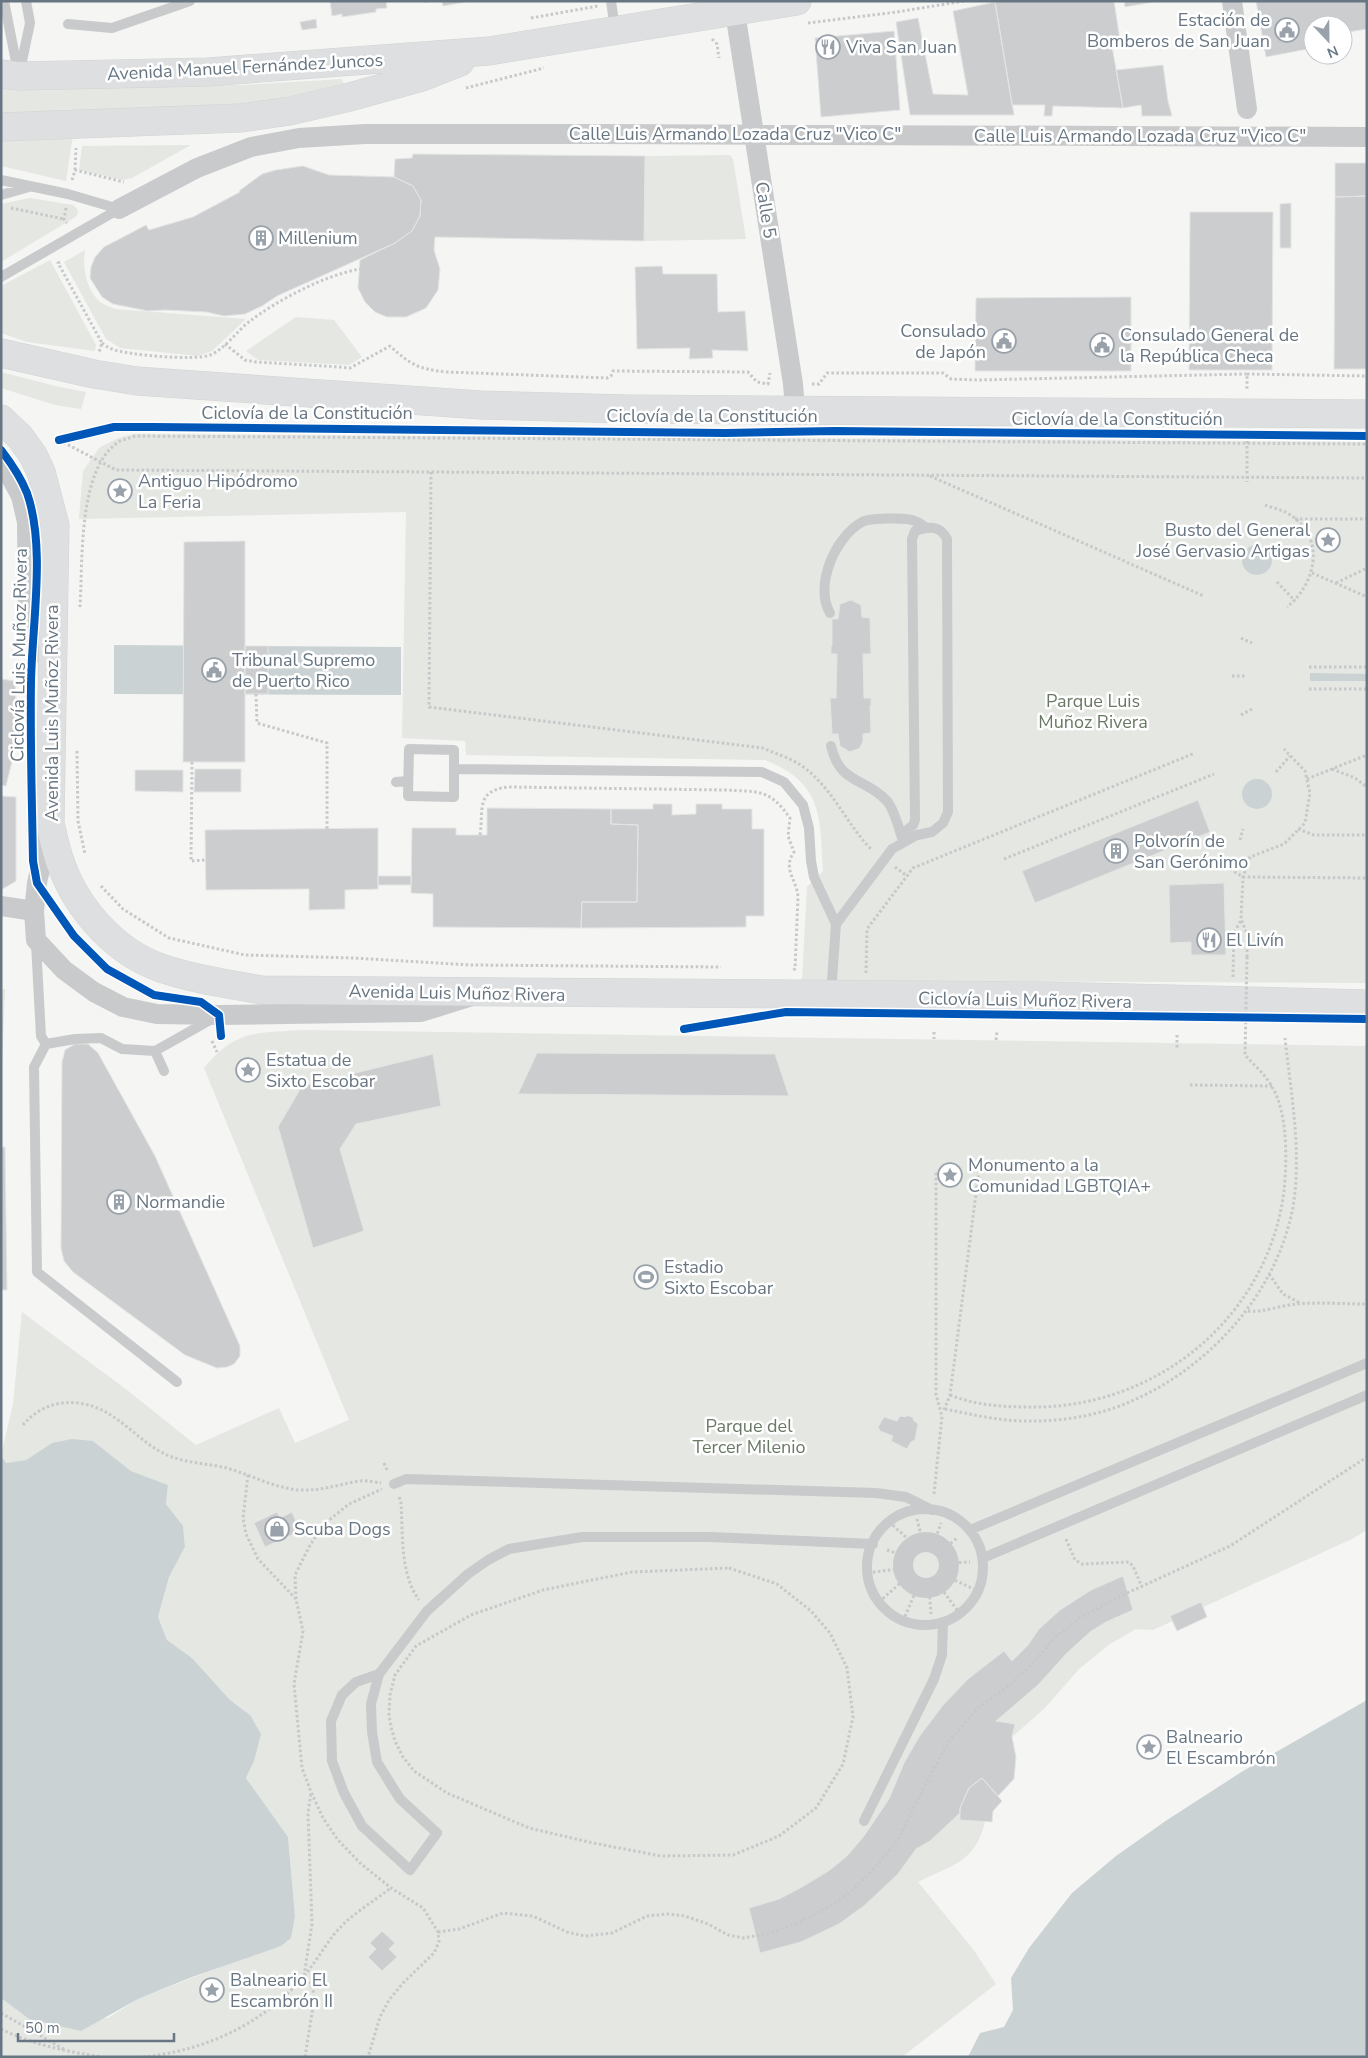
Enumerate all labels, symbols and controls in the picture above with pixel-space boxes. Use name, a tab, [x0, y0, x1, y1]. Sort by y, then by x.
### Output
place label: Estación de Bomberos de San Juan	[1087, 8, 1270, 53]
north arrow	[1303, 15, 1353, 65]
public building icon: Estación de Bomberos de San Juan	[1274, 17, 1300, 43]
restaurant icon: Viva San Juan	[815, 34, 841, 60]
place label: Viva San Juan	[845, 35, 957, 59]
text: N	[1324, 41, 1341, 62]
street label: Avenida Manuel Fernández Juncos	[106, 48, 384, 86]
street label: Calle Luis Armando Lozada Cruz "Vico C"	[569, 122, 901, 146]
street label: Calle Luis Armando Lozada Cruz "Vico C"	[974, 124, 1306, 148]
street label: Calle 5	[750, 180, 782, 240]
building icon: Millenium	[248, 225, 274, 251]
place label: Millenium	[278, 226, 358, 250]
place label: Consulado de Japón	[900, 319, 986, 364]
place label: Consulado General de la República Checa	[1120, 323, 1299, 368]
public building icon: Consulado de Japón	[991, 328, 1017, 354]
public building icon: Consulado General de la República Checa	[1089, 332, 1115, 358]
street label: Ciclovía de la Constitución	[201, 401, 413, 425]
street label: Ciclovía de la Constitución	[606, 404, 818, 428]
street label: Ciclovía de la Constitución	[1011, 407, 1223, 431]
place label: Antiguo Hipódromo La Feria	[138, 469, 298, 514]
place icon: Antiguo Hipódromo La Feria	[107, 478, 133, 504]
place label: Busto del General José Gervasio Artigas	[1135, 518, 1311, 563]
place icon: Busto del General José Gervasio Artigas	[1315, 527, 1341, 553]
street label: Ciclovía Luis Muñoz Rivera	[5, 548, 33, 762]
street label: Avenida Luis Muñoz Rivera	[40, 605, 64, 821]
place label: Tribunal Supremo de Puerto Rico	[232, 648, 375, 693]
public building icon: Tribunal Supremo de Puerto Rico	[201, 657, 227, 683]
park label: Parque Luis Muñoz Rivera	[1038, 689, 1148, 734]
place label: Polvorín de San Gerónimo	[1134, 829, 1248, 874]
building icon: Polvorín de San Gerónimo	[1103, 838, 1129, 864]
restaurant icon: El Livín	[1196, 927, 1222, 953]
place label: El Livín	[1226, 928, 1284, 952]
street label: Avenida Luis Muñoz Rivera	[348, 979, 566, 1007]
street label: Ciclovía Luis Muñoz Rivera	[918, 986, 1132, 1014]
place label: Estatua de Sixto Escobar	[266, 1048, 376, 1093]
place icon: Estatua de Sixto Escobar	[235, 1057, 261, 1083]
place label: Monumento a la Comunidad LGBTQIA+	[968, 1153, 1151, 1198]
place icon: Monumento a la Comunidad LGBTQIA+	[937, 1162, 963, 1188]
building icon: Normandie	[106, 1189, 132, 1215]
place label: Normandie	[136, 1190, 225, 1214]
place label: Estadio Sixto Escobar	[664, 1255, 774, 1300]
sports icon: Estadio Sixto Escobar	[633, 1264, 659, 1290]
park label: Parque del Tercer Milenio	[693, 1414, 805, 1459]
shop icon: Scuba Dogs	[264, 1516, 290, 1542]
place label: Scuba Dogs	[294, 1517, 391, 1541]
place label: Balneario El Escambrón	[1166, 1725, 1276, 1770]
place icon: Balneario El Escambrón	[1136, 1734, 1162, 1760]
place label: Balneario El Escambrón II	[230, 1968, 333, 2013]
place icon: Balneario El Escambrón II	[199, 1977, 225, 2003]
scale bar	[18, 2010, 174, 2042]
text: 50 m	[25, 2018, 60, 2038]

